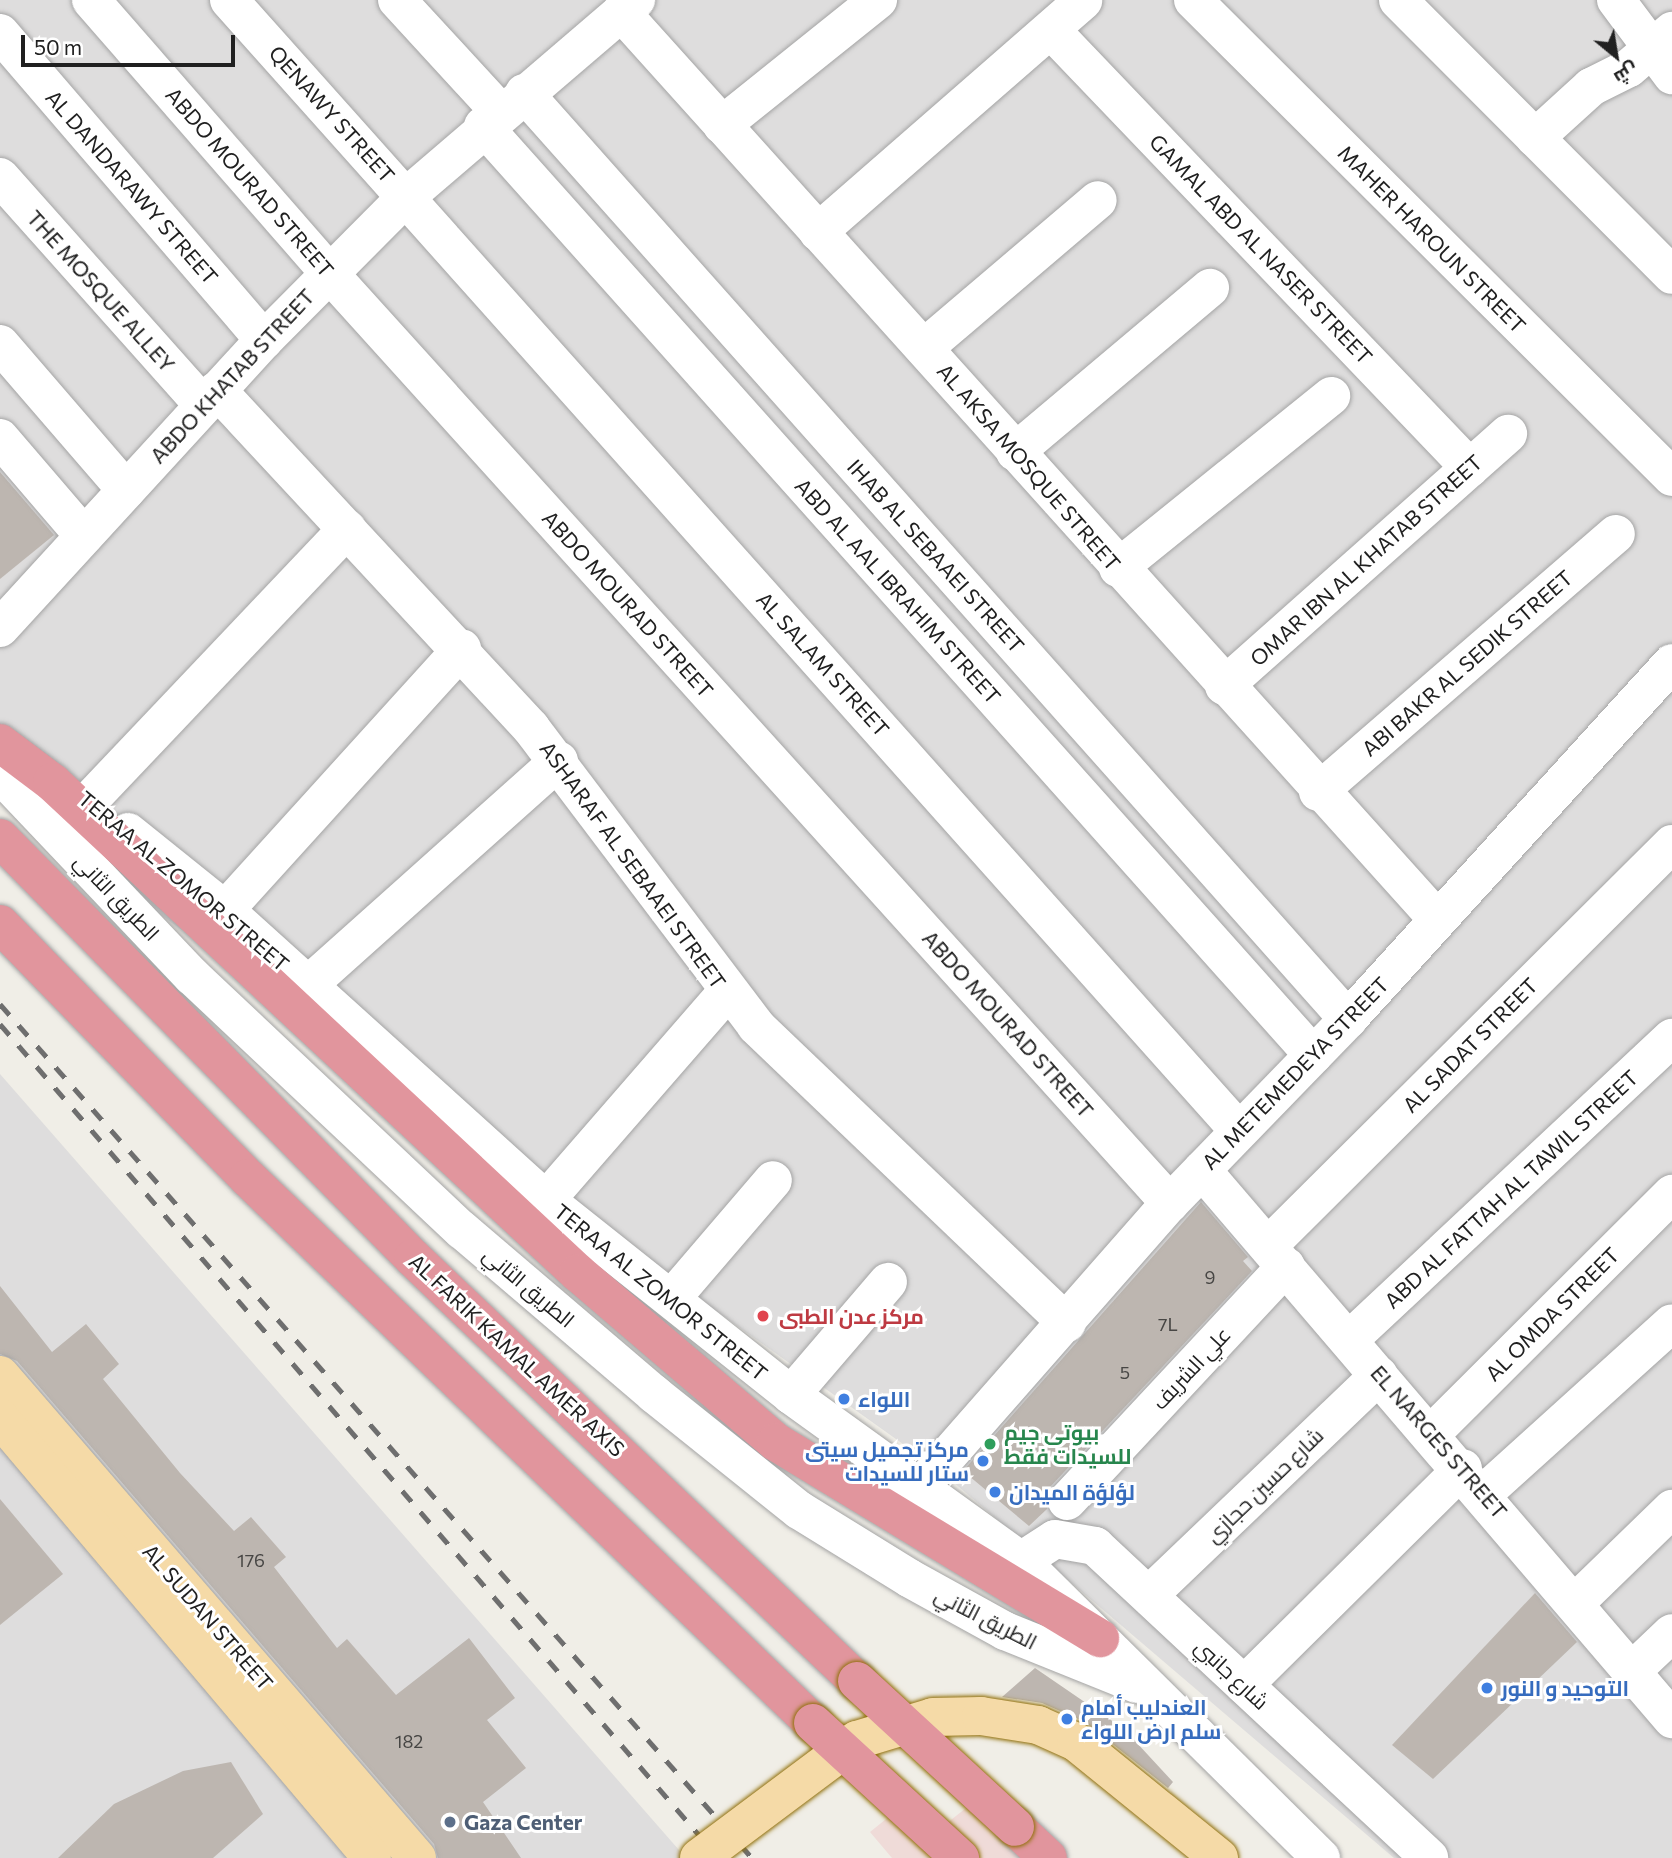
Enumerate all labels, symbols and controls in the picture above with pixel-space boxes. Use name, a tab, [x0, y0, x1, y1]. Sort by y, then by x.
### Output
scale bar	[24, 21, 238, 65]
north arrow	[1581, 21, 1651, 91]
text: 50 m	[34, 34, 82, 59]
street label: QENAWY STREET	[264, 40, 400, 188]
text: ش	[1610, 59, 1643, 91]
street label: ABDO MOURAD STREET	[161, 82, 339, 282]
street label: AL DANDARAWY STREET	[41, 85, 223, 289]
street label: GAMAL ABD AL NASER STREET	[1144, 129, 1378, 369]
street label: MAHER HAROUN STREET	[1333, 140, 1531, 338]
street label: THE MOSQUE ALLEY	[22, 205, 180, 377]
street label: ABDO KHATAB STREET	[145, 284, 319, 468]
street label: AL AKSA MOSQUE STREET	[932, 358, 1126, 576]
street label: OMAR IBN AL KHATAB STREET	[1245, 449, 1487, 671]
street label: IHAB AL SEBAAEI STREET	[842, 454, 1030, 658]
street label: ABD AL AAL IBRAHIM STREET	[790, 473, 1006, 709]
street label: ABDO MOURAD STREET	[537, 505, 719, 703]
street label: ABI BAKR AL SEDIK STREET	[1357, 565, 1577, 761]
street label: AL SALAM STREET	[751, 586, 895, 742]
street label: ASHARAF AL SEBAAEI STREET	[535, 736, 731, 994]
street label: TERAA AL ZOMOR STREET	[74, 786, 294, 976]
street label: الطريق الثاني	[69, 848, 165, 946]
street label: ABDO MOURAD STREET	[917, 925, 1099, 1123]
street label: AL METEMEDEYA STREET	[1196, 972, 1394, 1174]
street label: AL SADAT STREET	[1397, 972, 1543, 1118]
street label: ABD AL FATTAH AL TAWIL STREET	[1379, 1065, 1643, 1313]
street label: TERAA AL ZOMOR STREET	[549, 1198, 773, 1386]
street label: الطريق الثاني	[478, 1242, 580, 1332]
street label: AL OMDA STREET	[1480, 1242, 1624, 1386]
street label: AL FARIK KAMAL AMER AXIS	[404, 1248, 630, 1462]
house number: 9	[1205, 1266, 1215, 1288]
place label: مركز عدن الطبى	[779, 1303, 924, 1329]
marker: مركز عدن الطبى	[753, 1306, 773, 1326]
house number: 7L	[1158, 1313, 1178, 1335]
street label: علي الشريف	[1147, 1322, 1235, 1414]
street label: EL NARGES STREET	[1366, 1360, 1512, 1524]
house number: 5	[1120, 1361, 1130, 1383]
place label: اللواء	[858, 1386, 910, 1412]
marker: اللواء	[836, 1391, 852, 1407]
place label: بيوتى جيم للسيدات فقط	[1004, 1419, 1131, 1469]
street label: شارع حسين حجازي	[1200, 1422, 1328, 1548]
place label: مركز تجميل سيتى ستار للسيدات	[805, 1436, 969, 1486]
marker: بيوتى جيم للسيدات فقط	[982, 1436, 998, 1452]
marker: مركز تجميل سيتى ستار للسيدات	[975, 1453, 991, 1469]
place label: لؤلؤة الميدان	[1009, 1479, 1135, 1505]
marker: لؤلؤة الميدان	[987, 1484, 1003, 1500]
street label: AL SUDAN STREET	[138, 1539, 278, 1695]
house number: 176	[237, 1549, 265, 1571]
street label: الطريق الثاني	[931, 1581, 1041, 1655]
street label: شارع جانبي	[1190, 1634, 1274, 1714]
place label: التوحيد و النور	[1501, 1675, 1629, 1701]
marker: التوحيد و النور	[1479, 1680, 1495, 1696]
place label: العندليب أمام سلم ارض اللواء	[1081, 1694, 1221, 1744]
marker: العندليب أمام سلم ارض اللواء	[1059, 1711, 1075, 1727]
house number: 182	[395, 1730, 423, 1752]
place label: Gaza Center	[464, 1809, 582, 1835]
marker: Gaza Center	[442, 1814, 458, 1830]

